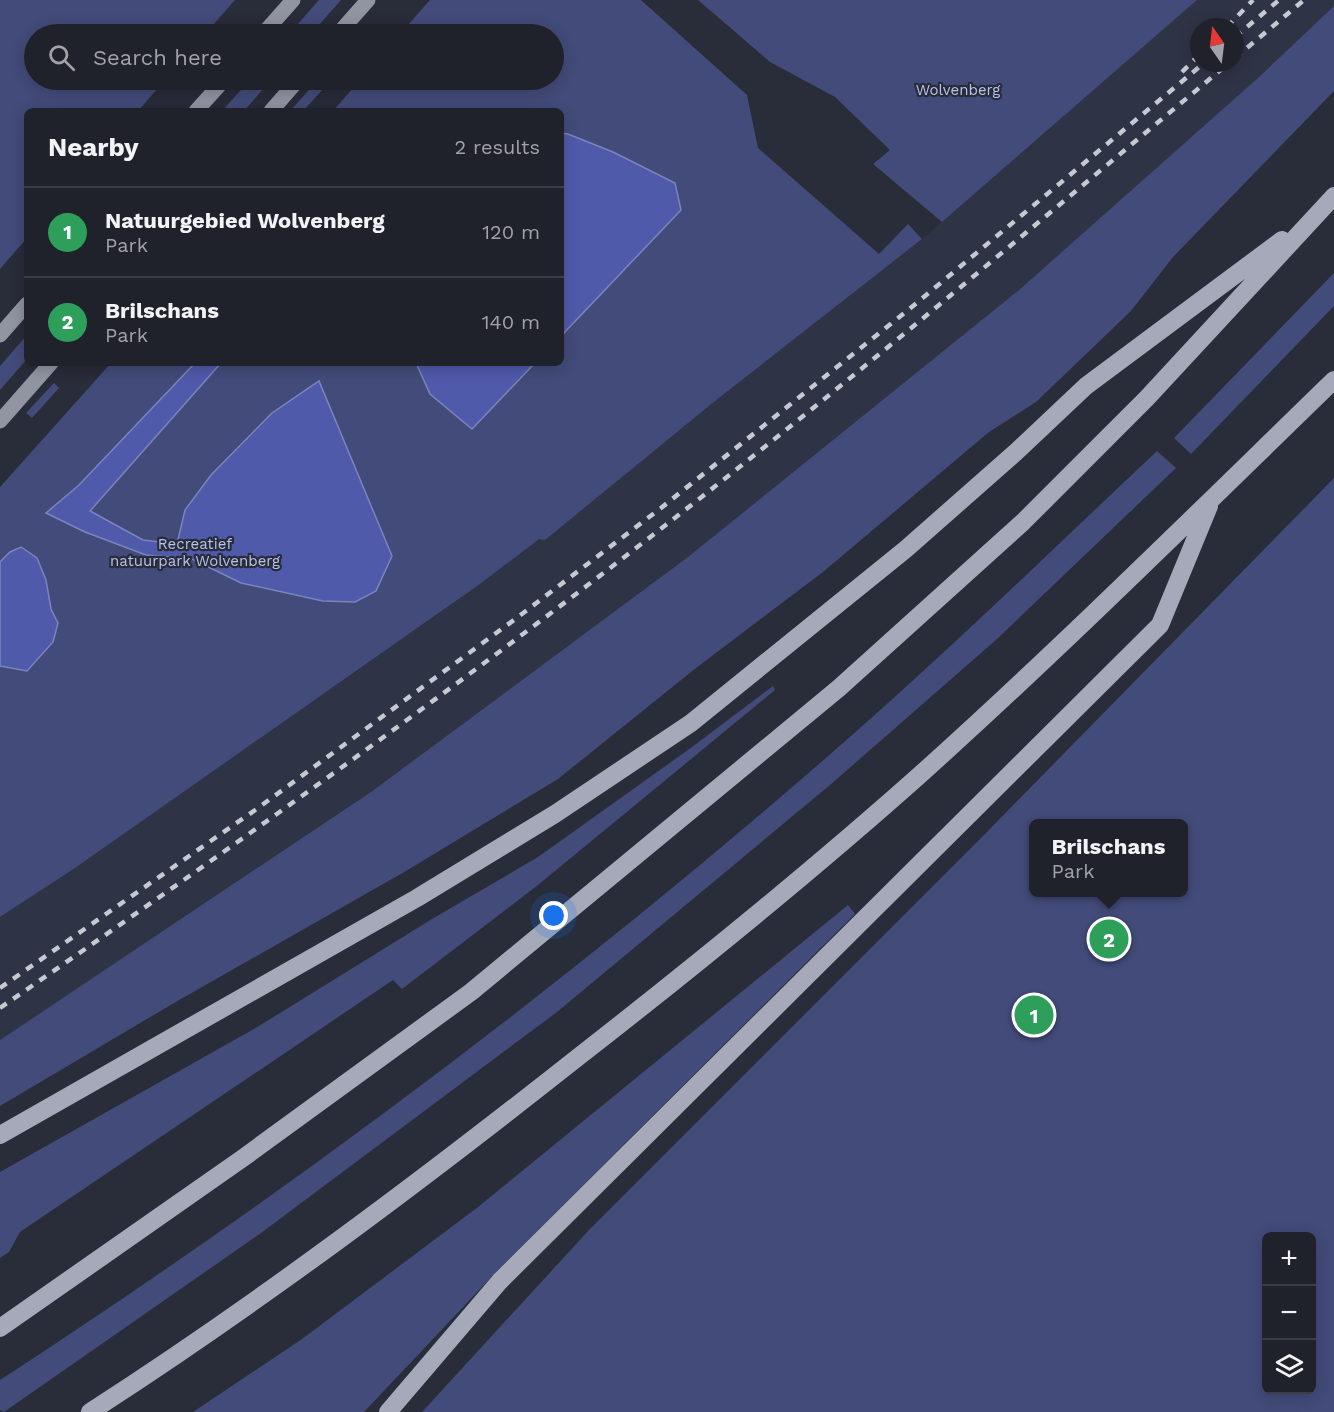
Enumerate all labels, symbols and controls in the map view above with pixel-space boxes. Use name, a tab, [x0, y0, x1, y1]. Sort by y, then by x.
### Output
north arrow	[1190, 18, 1244, 72]
search box	[24, 24, 564, 90]
icon: search	[45, 41, 78, 74]
text: Search here	[93, 45, 222, 70]
park label: Wolvenberg	[916, 81, 1000, 99]
text: Nearby	[48, 132, 139, 162]
text: 2 results	[455, 135, 540, 159]
text: Natuurgebied Wolvenberg	[105, 208, 385, 233]
text: 1	[63, 220, 72, 244]
text: 120 m	[482, 220, 540, 244]
text: Park	[105, 233, 148, 257]
text: Brilschans	[105, 298, 219, 323]
text: 2	[62, 310, 73, 334]
text: 140 m	[482, 310, 540, 334]
text: Park	[105, 323, 148, 347]
park label: Recreatief natuurpark Wolvenberg	[110, 535, 280, 570]
popup	[1029, 819, 1188, 897]
text: Brilschans	[1052, 834, 1165, 859]
text: Park	[1052, 859, 1095, 883]
your location	[539, 901, 568, 930]
pin: 2	[1090, 916, 1128, 962]
pin: 1	[1014, 992, 1054, 1038]
map controls	[1262, 1232, 1316, 1394]
button: +	[1262, 1232, 1316, 1286]
button: −	[1262, 1286, 1316, 1340]
button: layers	[1262, 1340, 1316, 1394]

